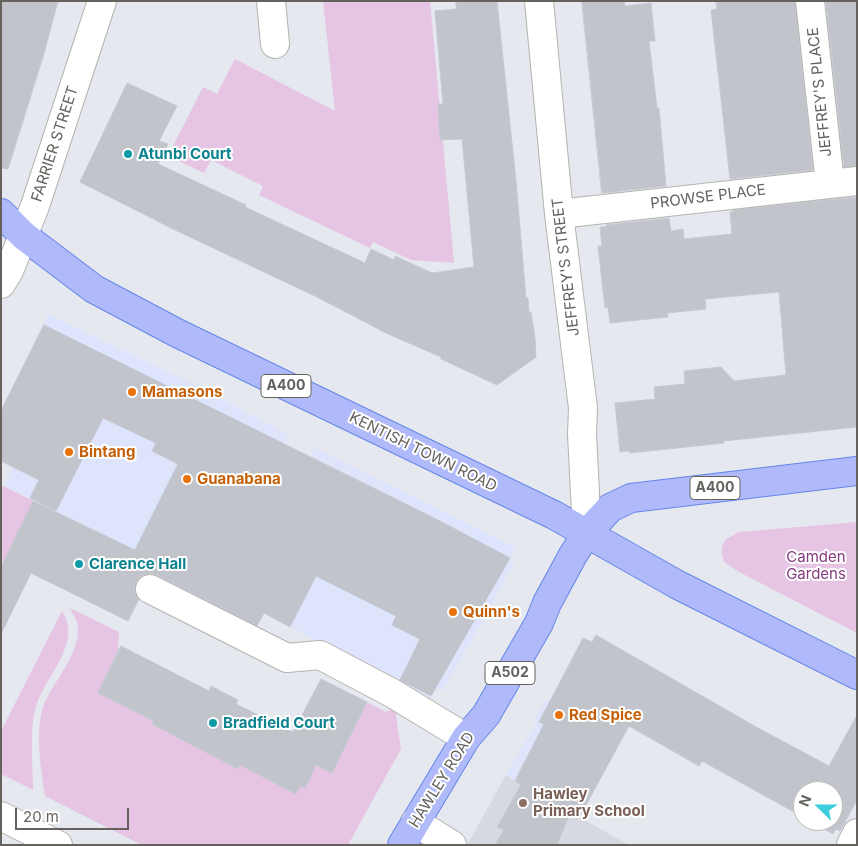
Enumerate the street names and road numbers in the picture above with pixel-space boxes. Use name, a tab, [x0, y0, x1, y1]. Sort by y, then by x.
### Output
street label: JEFFREY'S PLACE	[804, 26, 836, 158]
street label: FARRIER STREET	[28, 84, 82, 204]
street label: PROWSE PLACE	[649, 181, 767, 213]
street label: JEFFREY'S STREET	[549, 197, 583, 337]
road number: A400	[261, 374, 311, 398]
street label: KENTISH TOWN ROAD	[346, 408, 500, 496]
road number: A400	[690, 476, 740, 499]
road number: A502	[485, 661, 535, 684]
street label: HAWLEY ROAD	[405, 729, 479, 831]

